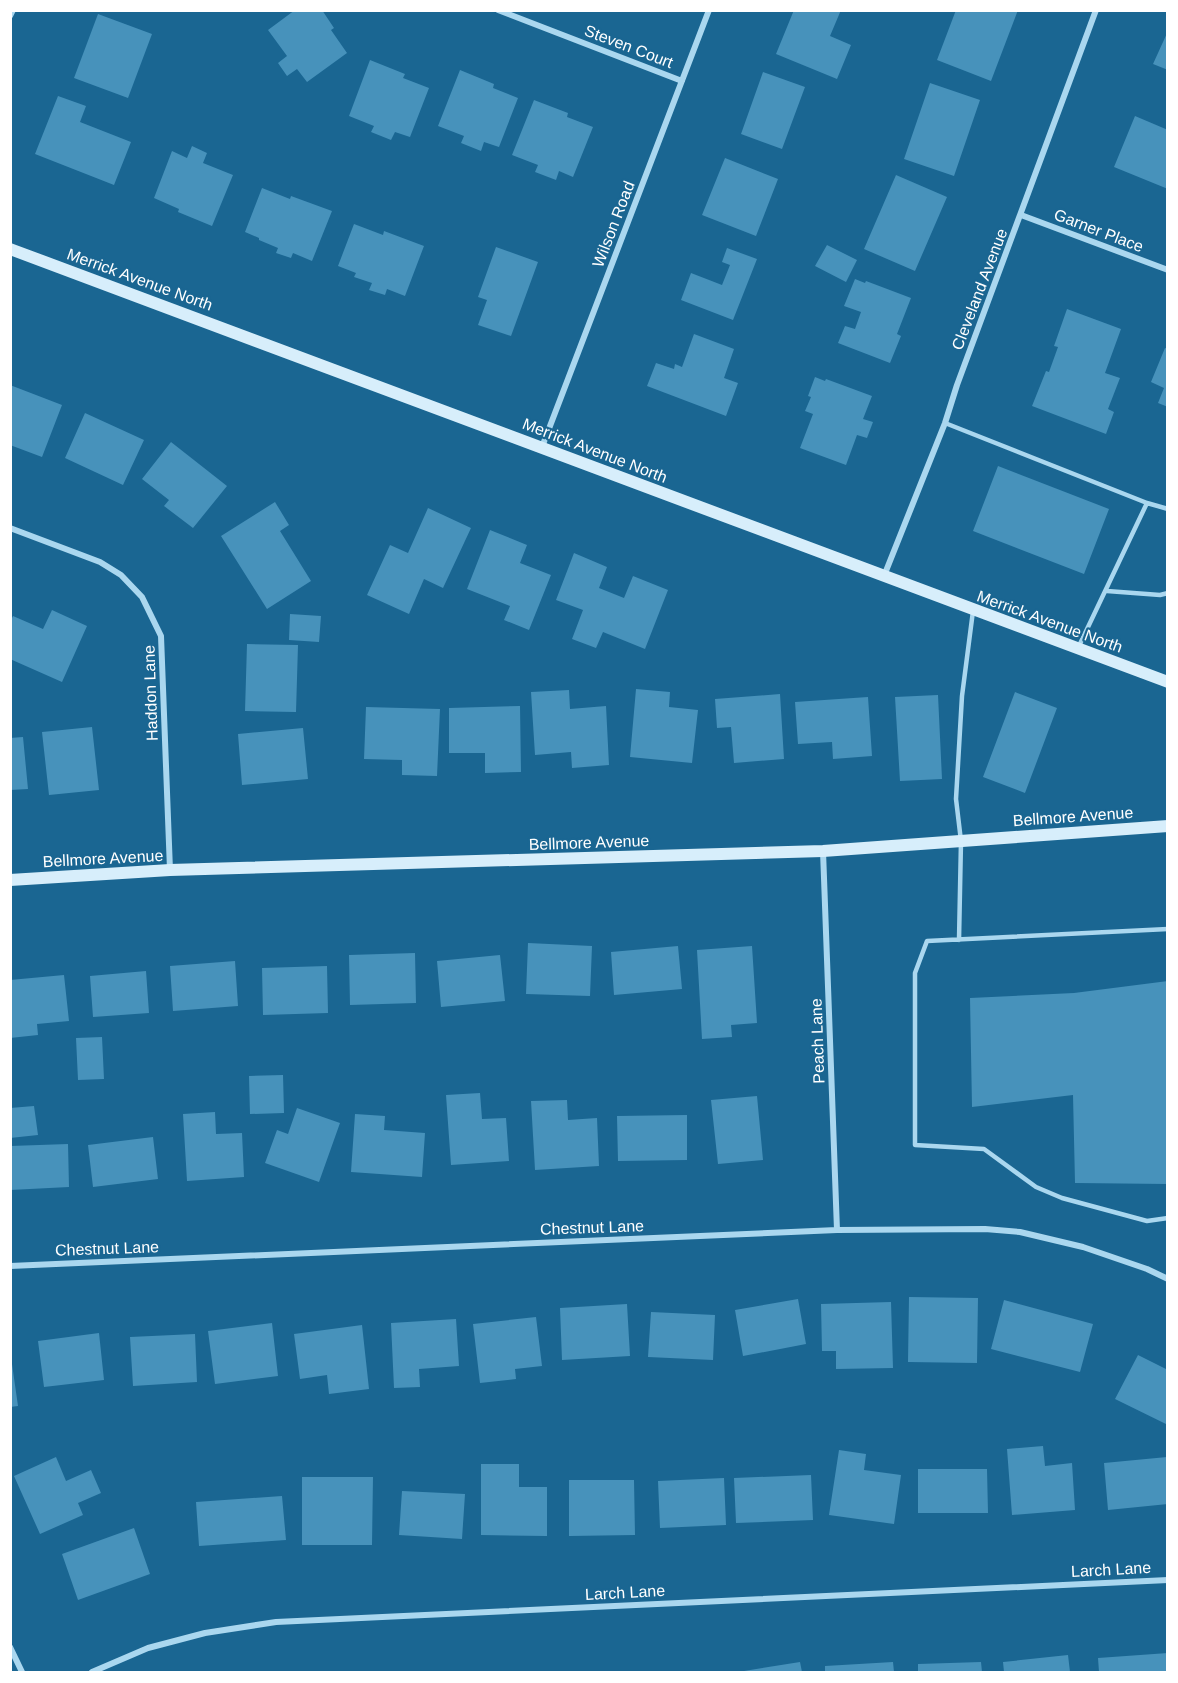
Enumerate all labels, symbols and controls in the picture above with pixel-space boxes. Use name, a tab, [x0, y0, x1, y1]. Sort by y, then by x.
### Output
street label: Steven Court	[582, 22, 676, 71]
street label: Wilson Road	[589, 179, 638, 270]
street label: Garner Place	[1052, 206, 1146, 255]
street label: Cleveland Avenue	[948, 226, 1010, 352]
street label: Merrick Avenue North	[65, 245, 215, 314]
street label: Merrick Avenue North	[520, 415, 670, 486]
street label: Merrick Avenue North	[975, 587, 1125, 656]
street label: Haddon Lane	[140, 645, 161, 741]
street label: Bellmore Avenue	[1012, 804, 1134, 829]
street label: Bellmore Avenue	[528, 832, 650, 853]
street label: Bellmore Avenue	[42, 847, 164, 870]
street label: Peach Lane	[808, 998, 827, 1084]
street label: Chestnut Lane	[540, 1217, 644, 1238]
street label: Chestnut Lane	[55, 1238, 159, 1259]
street label: Larch Lane	[1071, 1559, 1152, 1580]
street label: Larch Lane	[585, 1582, 666, 1603]

